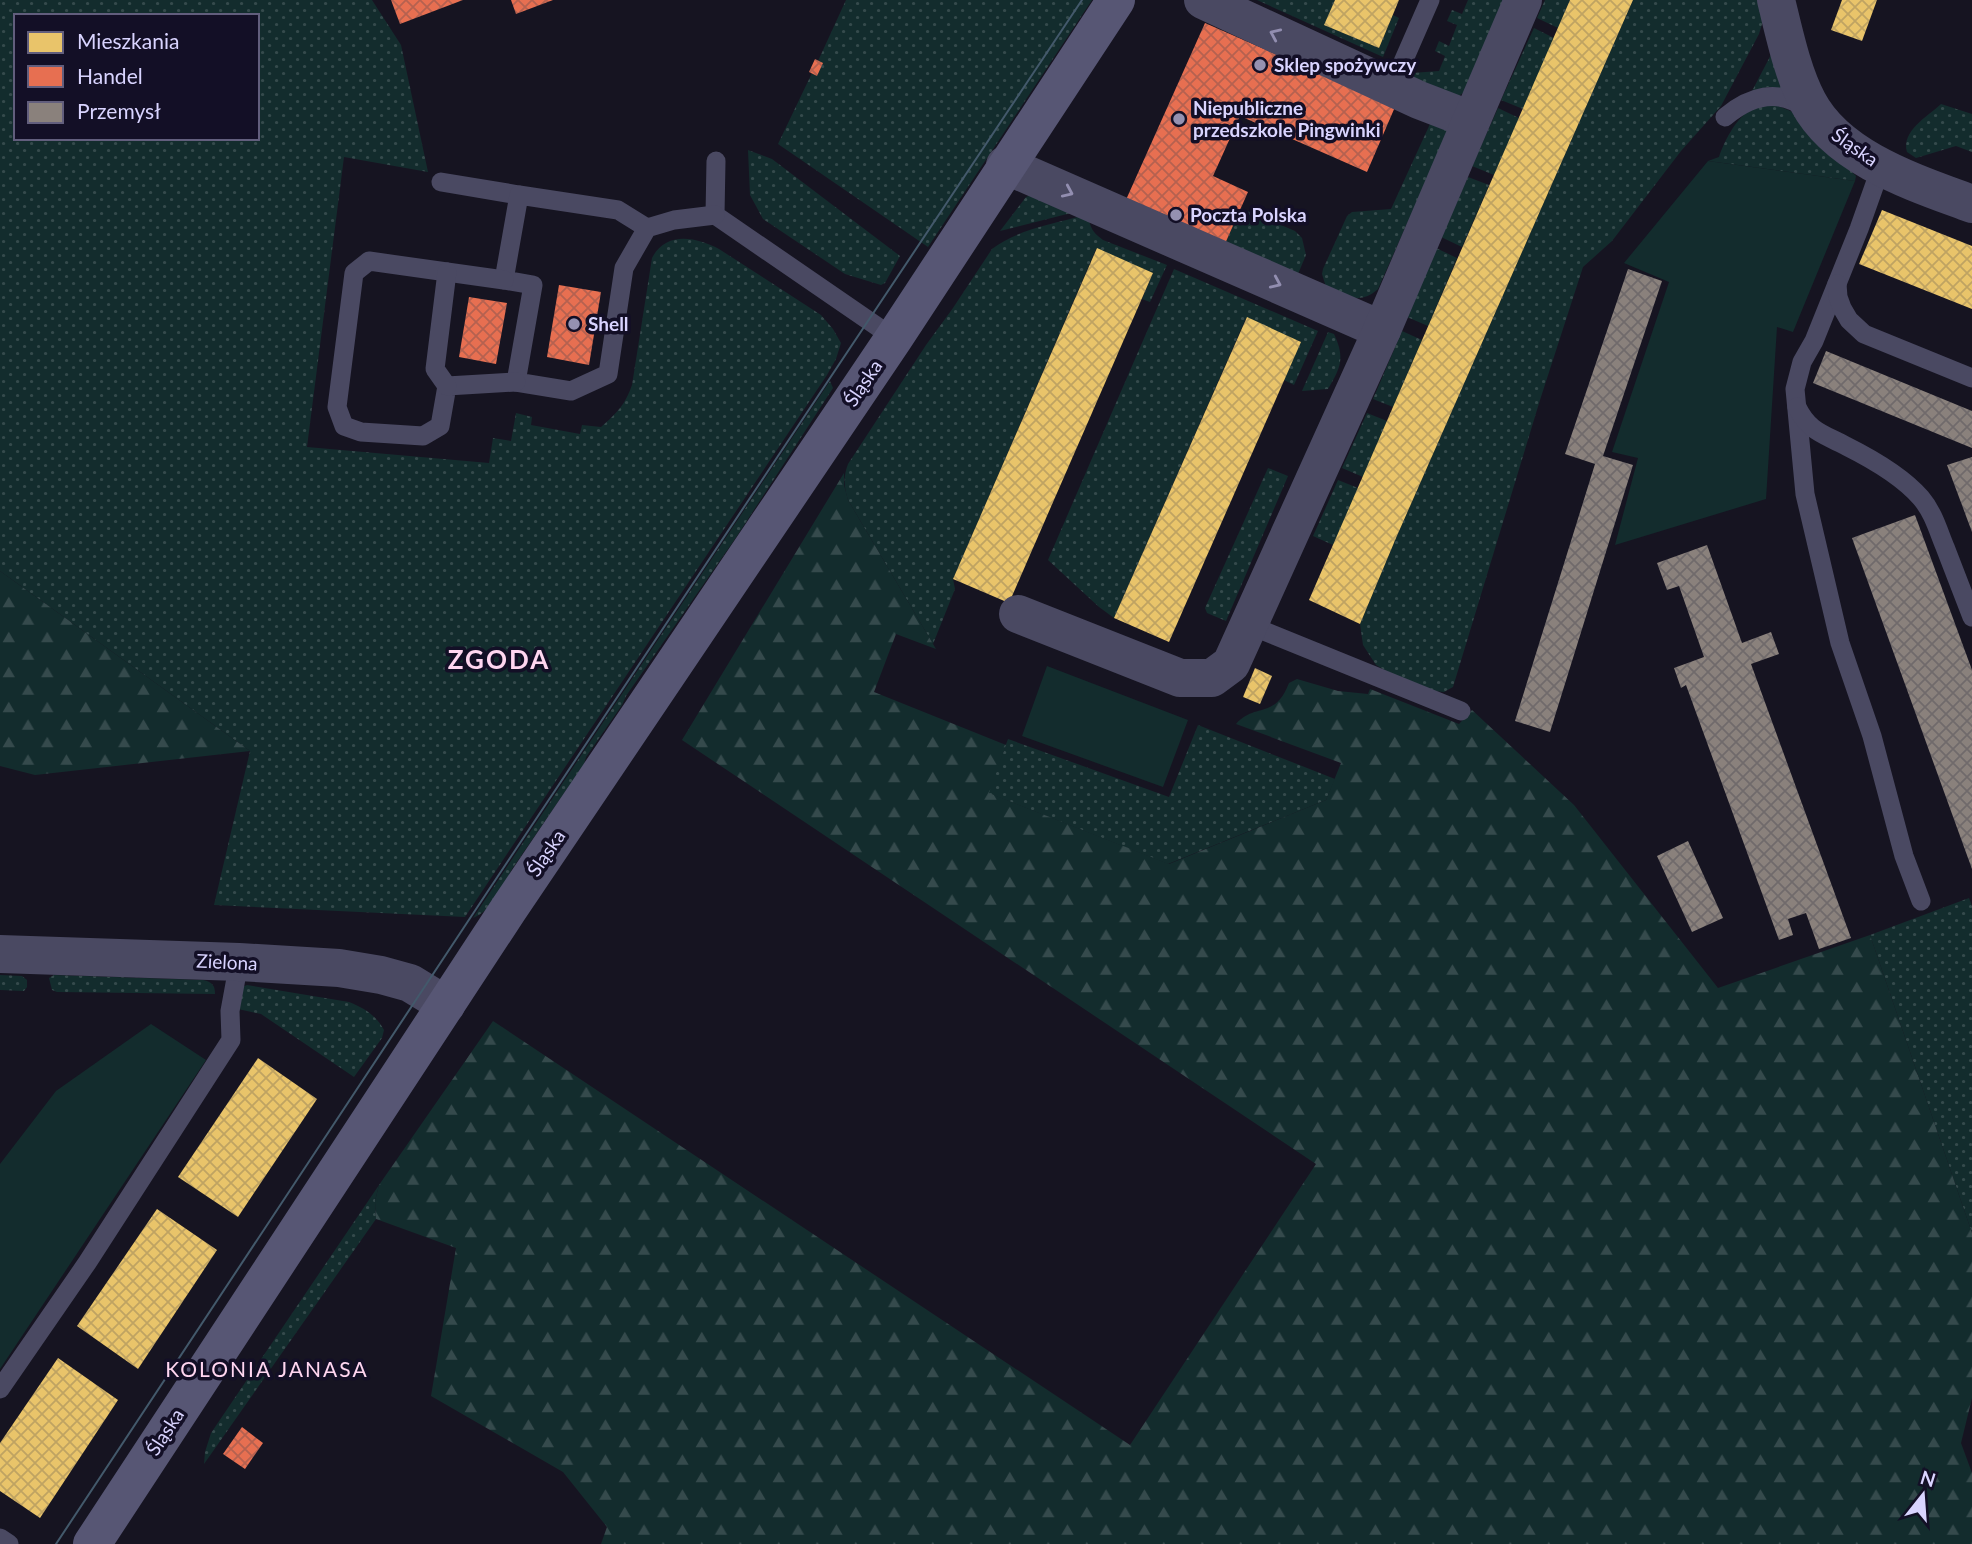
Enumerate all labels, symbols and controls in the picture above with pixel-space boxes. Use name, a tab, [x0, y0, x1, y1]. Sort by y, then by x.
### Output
legend	[14, 14, 259, 140]
text: Mieszkania	[77, 28, 179, 53]
one-way arrow	[1269, 28, 1282, 42]
place label: Sklep spożywczy	[1274, 53, 1417, 76]
marker: Sklep spożywczy	[1252, 57, 1268, 73]
text: Handel	[77, 63, 143, 88]
place label: Niepubliczne przedszkole Pingwinki	[1193, 96, 1381, 141]
text: Przemysł	[77, 98, 161, 123]
marker: Niepubliczne przedszkole Pingwinki	[1171, 111, 1187, 127]
street label: Śląska	[1828, 122, 1883, 171]
one-way arrow	[1061, 184, 1073, 198]
place label: Poczta Polska	[1190, 203, 1307, 226]
marker: Poczta Polska	[1168, 207, 1184, 223]
one-way arrow	[1269, 275, 1282, 289]
place label: Shell	[588, 312, 629, 335]
marker: Shell	[566, 316, 582, 332]
street label: Śląska	[839, 355, 886, 410]
district label: ZGODA	[448, 643, 550, 675]
street label: Śląska	[522, 825, 569, 880]
street label: Zielona	[196, 948, 258, 975]
district label: KOLONIA JANASA	[165, 1356, 369, 1381]
street label: Śląska	[141, 1404, 188, 1460]
north arrow	[1888, 1460, 1958, 1530]
text: N	[1918, 1465, 1938, 1491]

